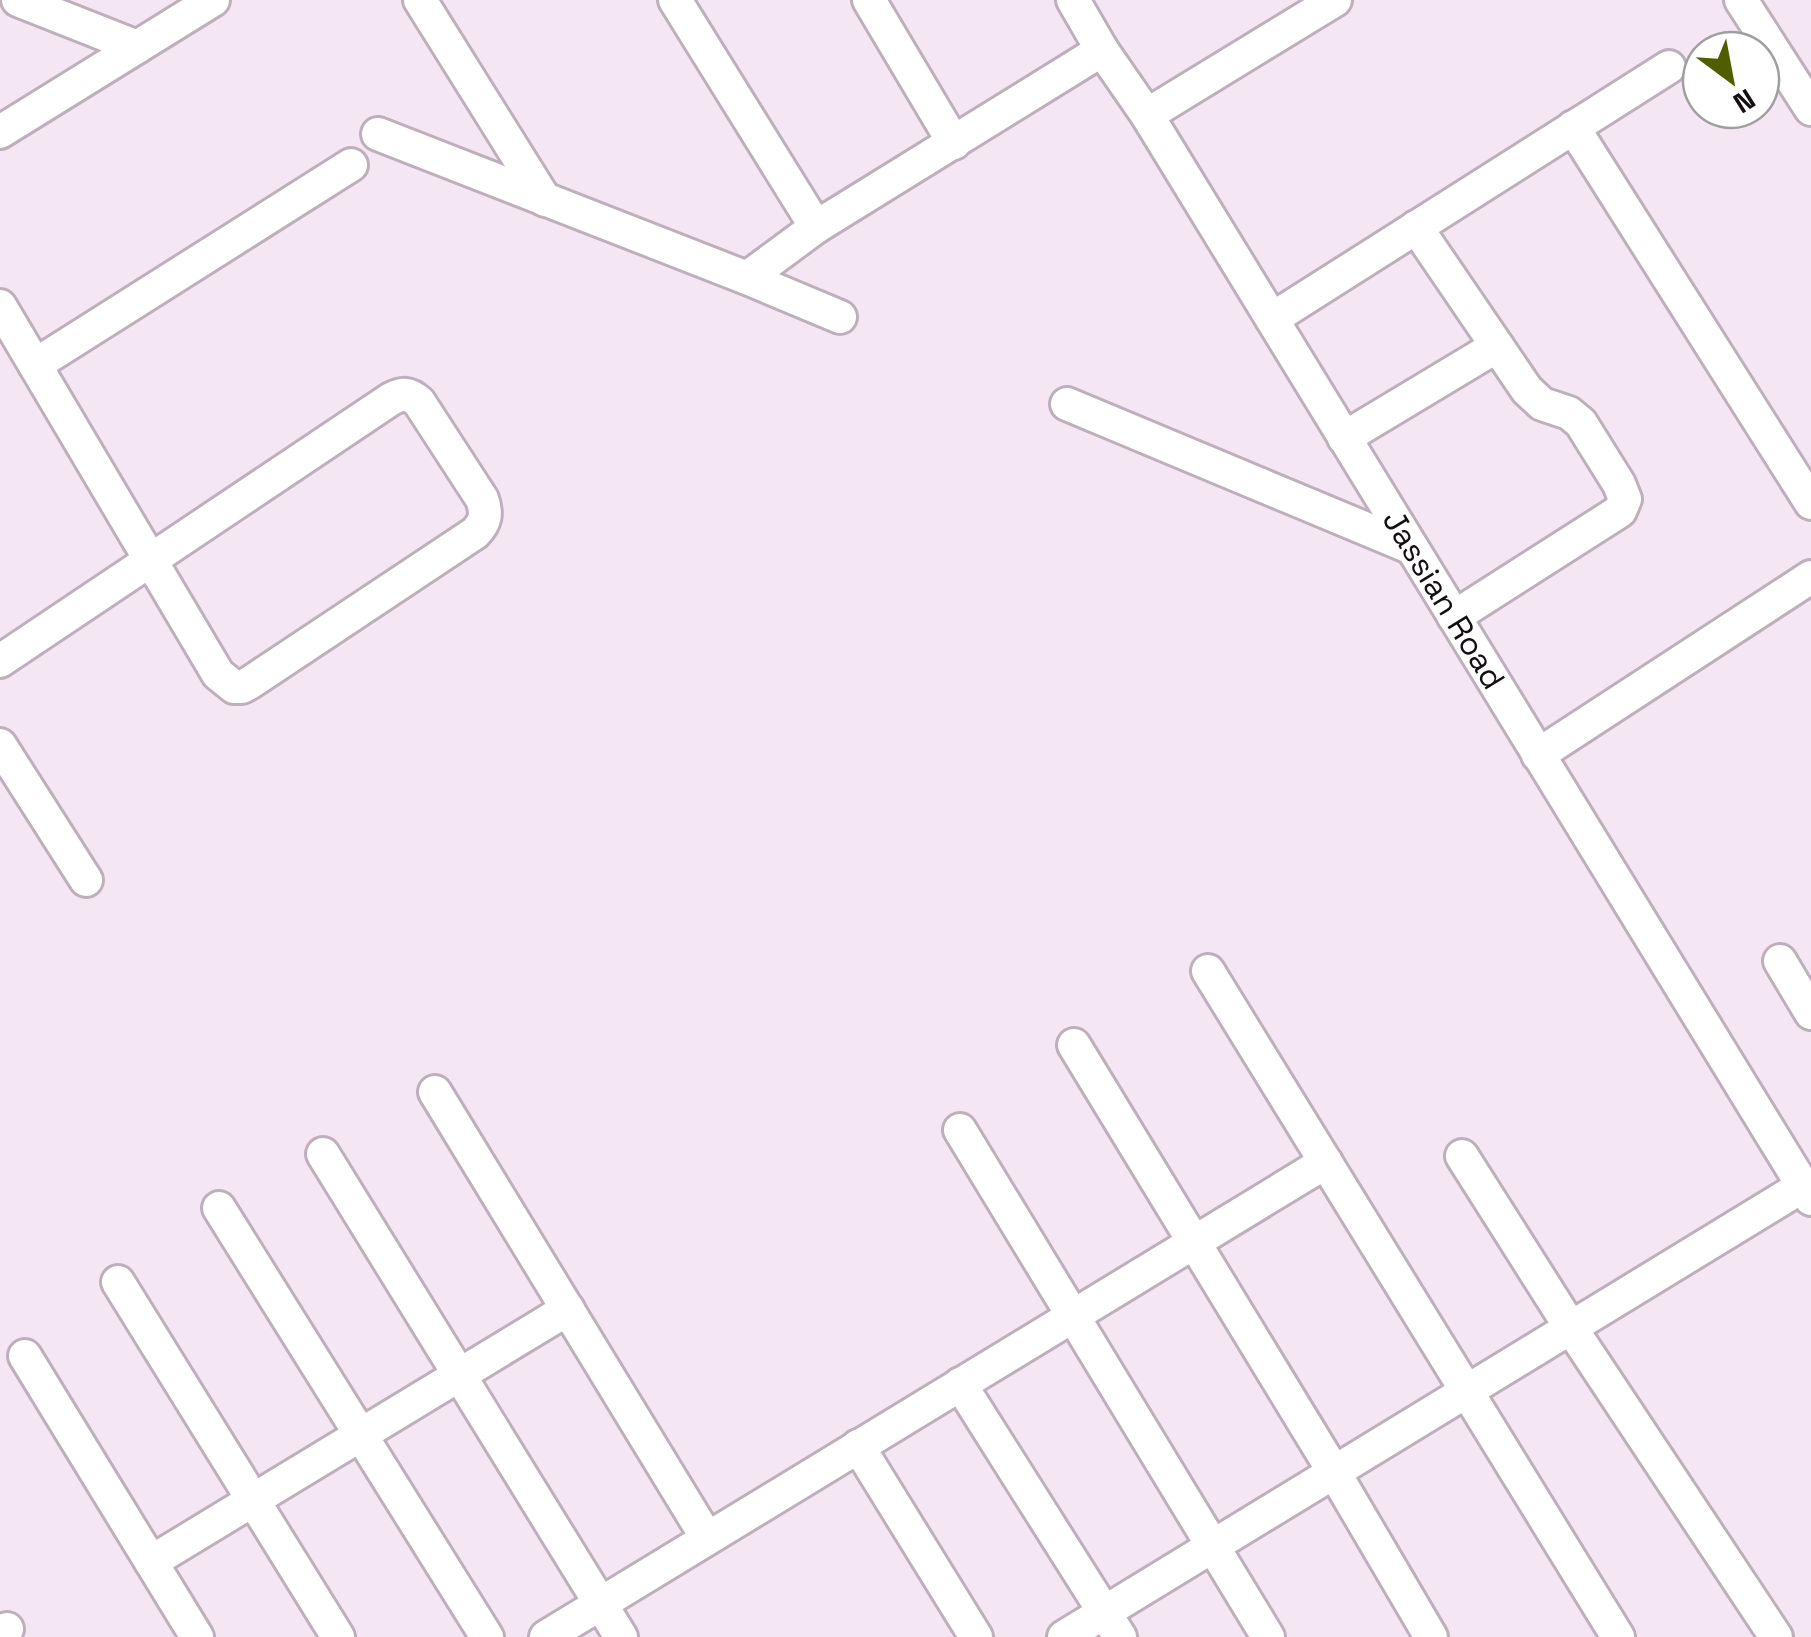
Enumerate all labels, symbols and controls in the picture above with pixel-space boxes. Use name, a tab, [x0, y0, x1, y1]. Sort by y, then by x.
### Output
north arrow	[1681, 30, 1781, 130]
text: N	[1727, 81, 1762, 121]
street label: Jassian Road	[1374, 503, 1514, 696]

